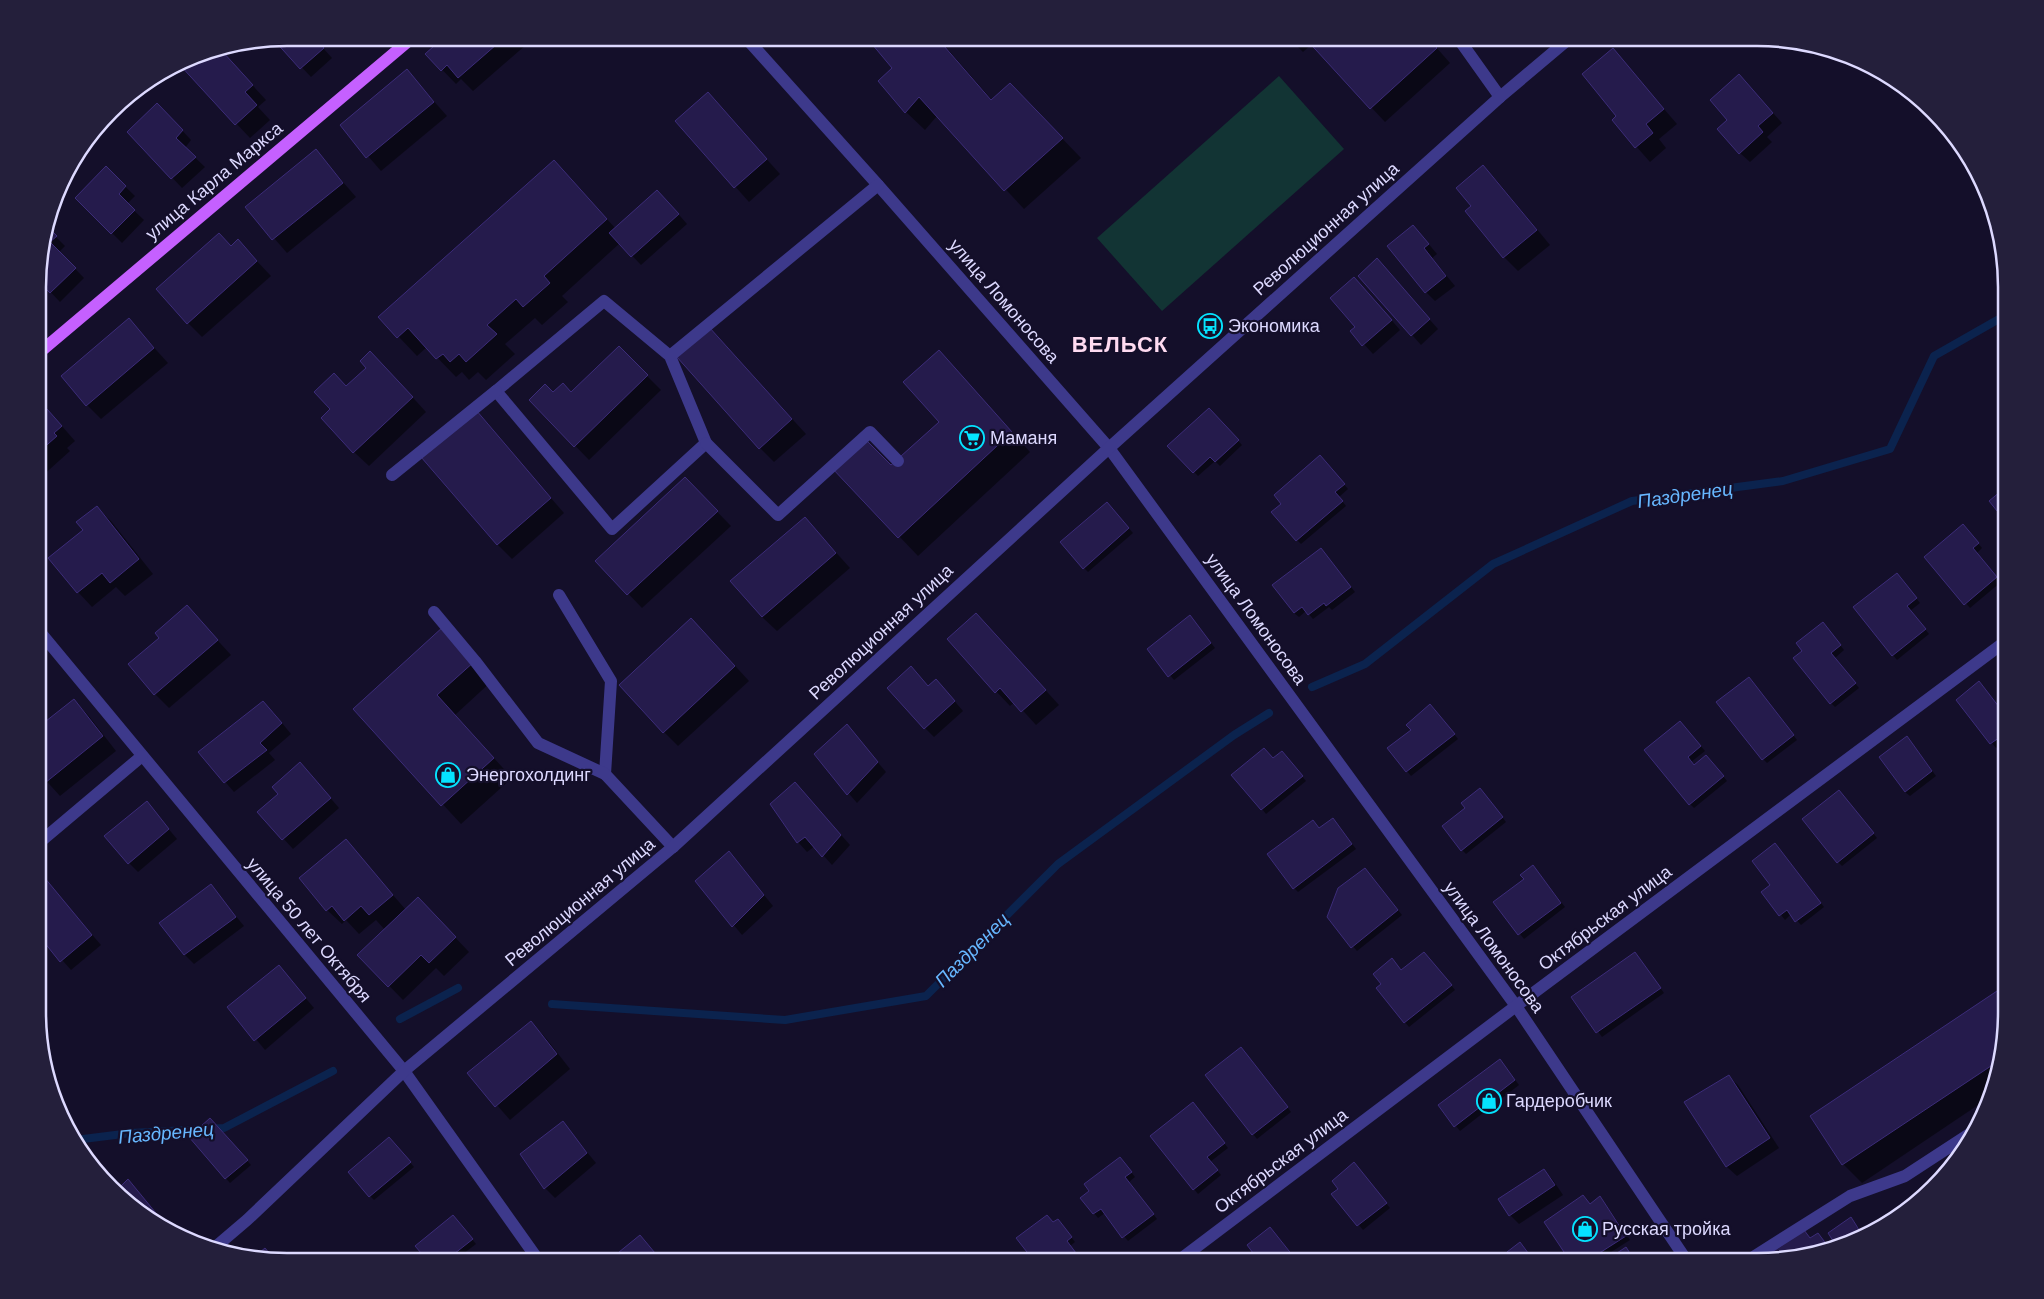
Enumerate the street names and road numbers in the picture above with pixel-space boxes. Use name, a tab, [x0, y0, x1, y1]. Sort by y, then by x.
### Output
street label: улица Карла Маркса	[142, 117, 287, 244]
street label: Революционная улица	[1249, 158, 1404, 300]
street label: улица Ломоносова	[945, 235, 1064, 368]
street label: улица Ломоносова	[1202, 550, 1311, 689]
street label: Революционная улица	[805, 560, 958, 704]
street label: Революционная улица	[501, 833, 659, 970]
street label: улица 50 лет Октября	[243, 854, 375, 1006]
street label: Октябрьская улица	[1535, 861, 1676, 975]
street label: улица Ломоносова	[1440, 878, 1549, 1017]
street label: Октябрьская улица	[1211, 1104, 1352, 1218]

